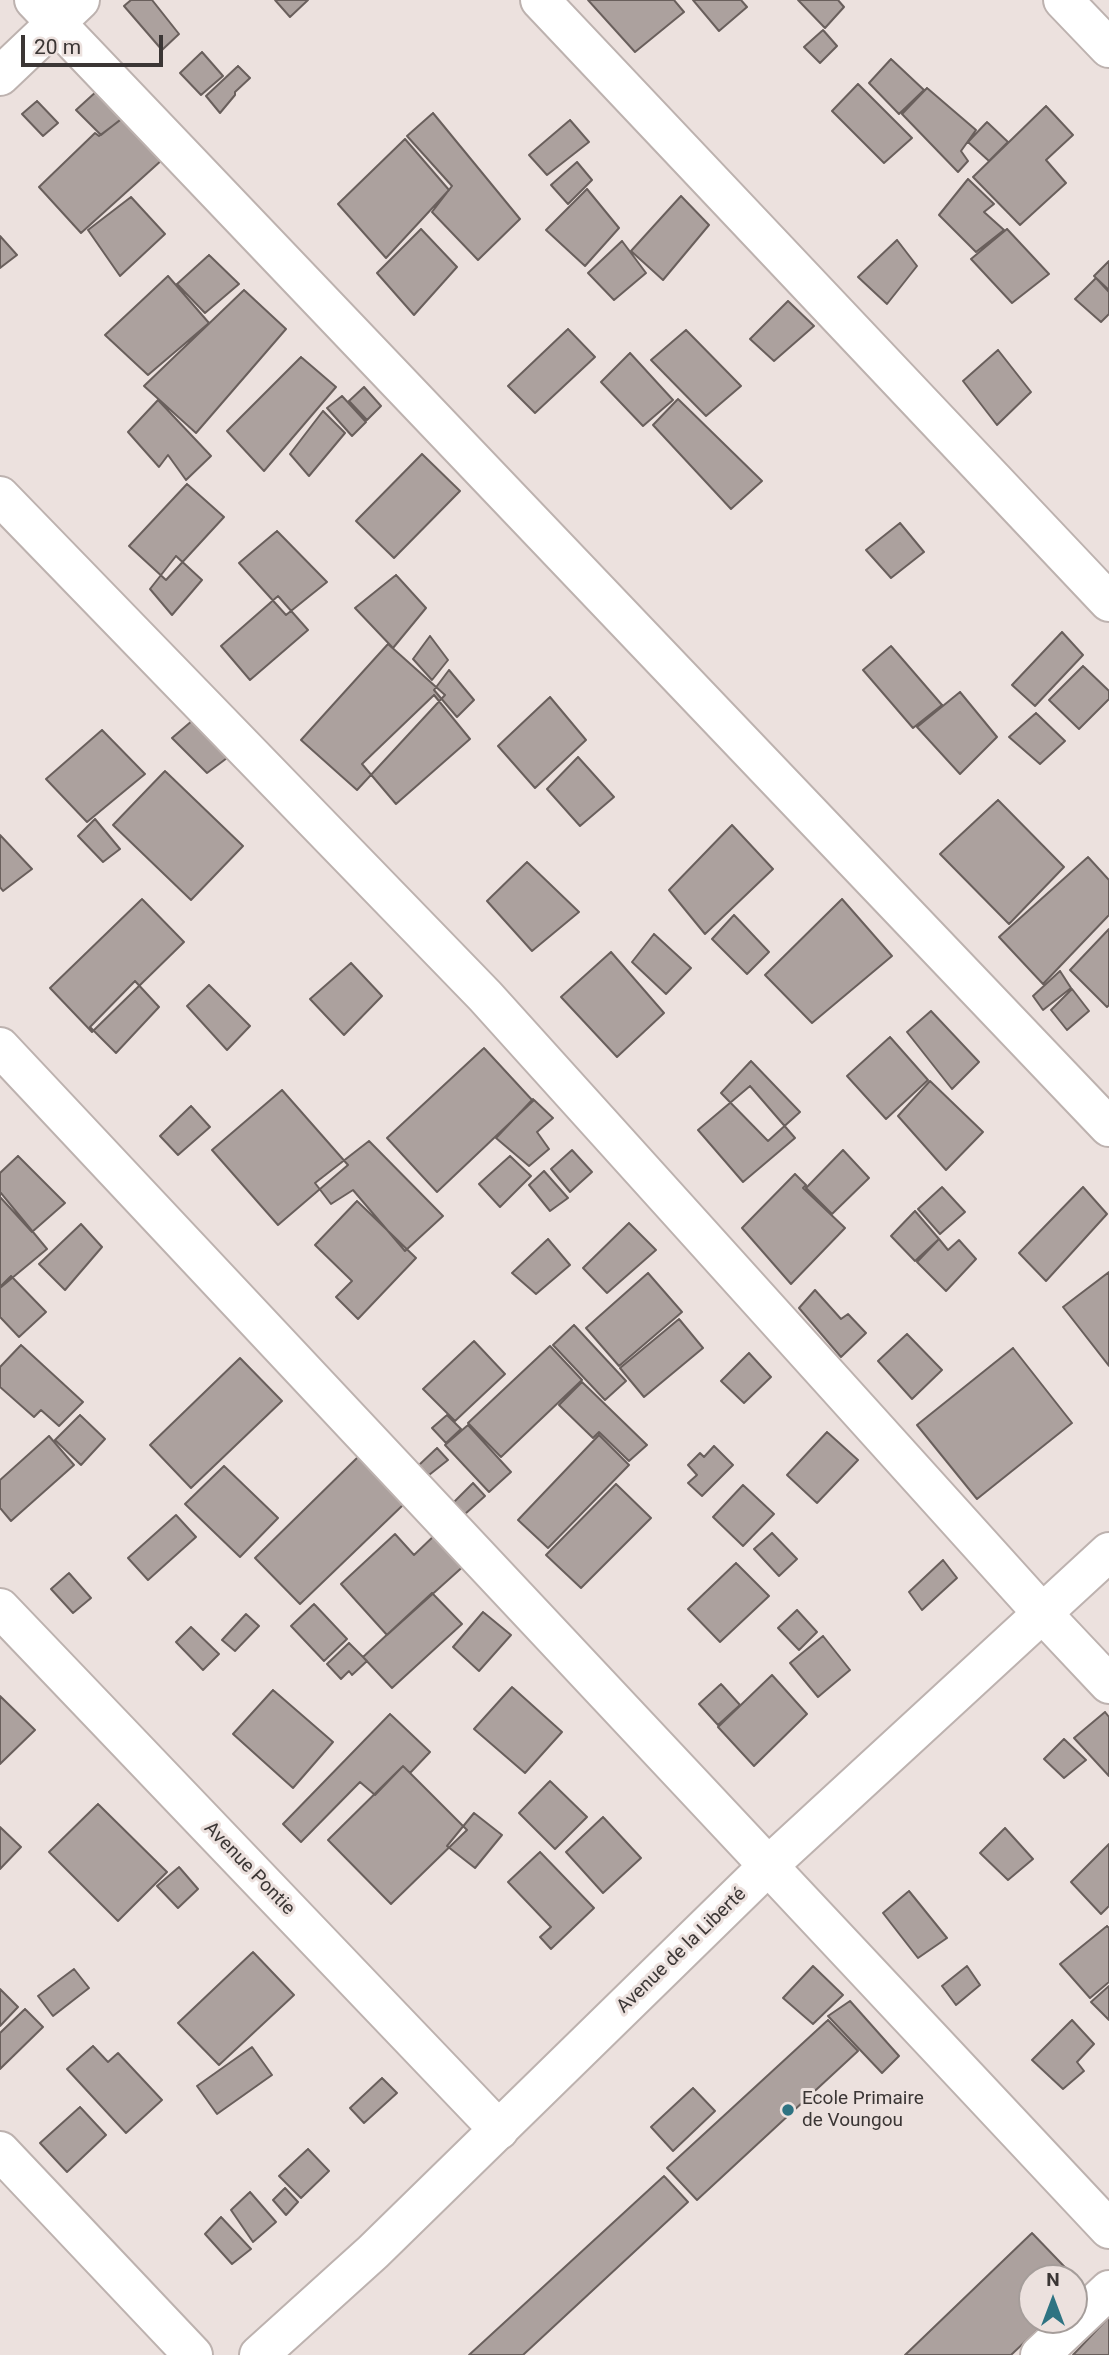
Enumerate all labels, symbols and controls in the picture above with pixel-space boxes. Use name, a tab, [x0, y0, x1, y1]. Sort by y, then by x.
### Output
scale bar	[24, 21, 166, 65]
text: 20 m	[34, 35, 81, 59]
street label: Avenue Pontie	[199, 1818, 299, 1920]
street label: Avenue de la Liberté	[613, 1883, 751, 2019]
place label: Ecole Primaire de Voungou	[802, 2088, 924, 2132]
marker: Ecole Primaire de Voungou	[780, 2102, 796, 2118]
north arrow	[1018, 2264, 1088, 2334]
text: N	[1046, 2268, 1060, 2291]

